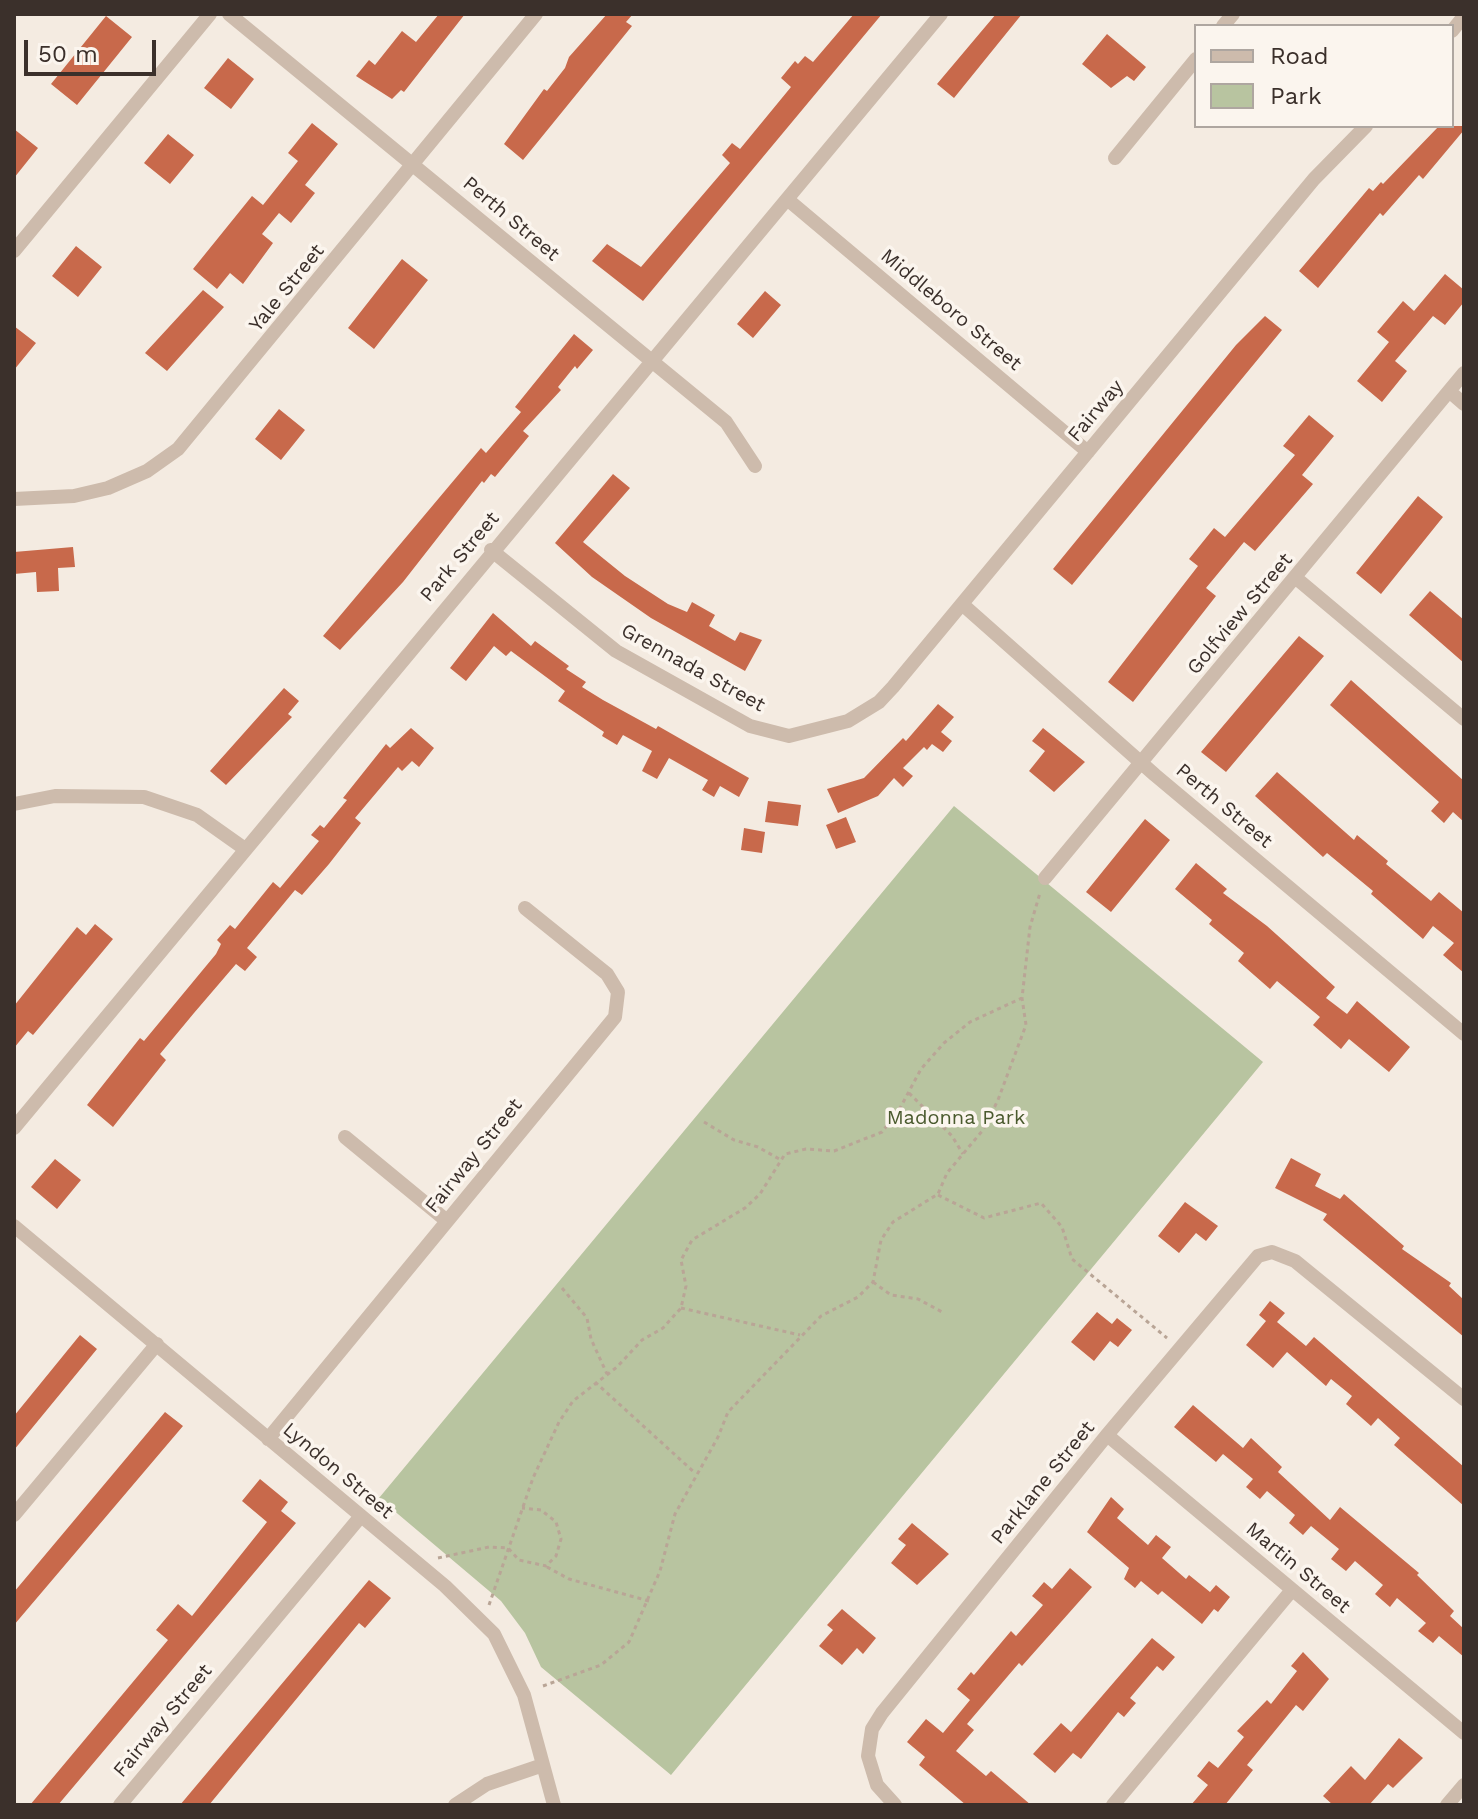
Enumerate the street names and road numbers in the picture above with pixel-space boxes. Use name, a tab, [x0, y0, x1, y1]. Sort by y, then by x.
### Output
street label: Perth Street	[458, 172, 564, 266]
street label: Yale Street	[244, 239, 330, 337]
street label: Middleboro Street	[876, 244, 1026, 376]
street label: Fairway	[1063, 375, 1129, 447]
street label: Park Street	[415, 507, 505, 607]
street label: Golfview Street	[1182, 548, 1298, 680]
street label: Grennada Street	[617, 619, 769, 717]
street label: Perth Street	[1171, 759, 1277, 853]
street label: Fairway Street	[420, 1094, 528, 1218]
street label: Parklane Street	[986, 1417, 1100, 1549]
street label: Lyndon Street	[278, 1418, 398, 1524]
street label: Martin Street	[1241, 1517, 1355, 1619]
street label: Fairway Street	[109, 1659, 217, 1783]

